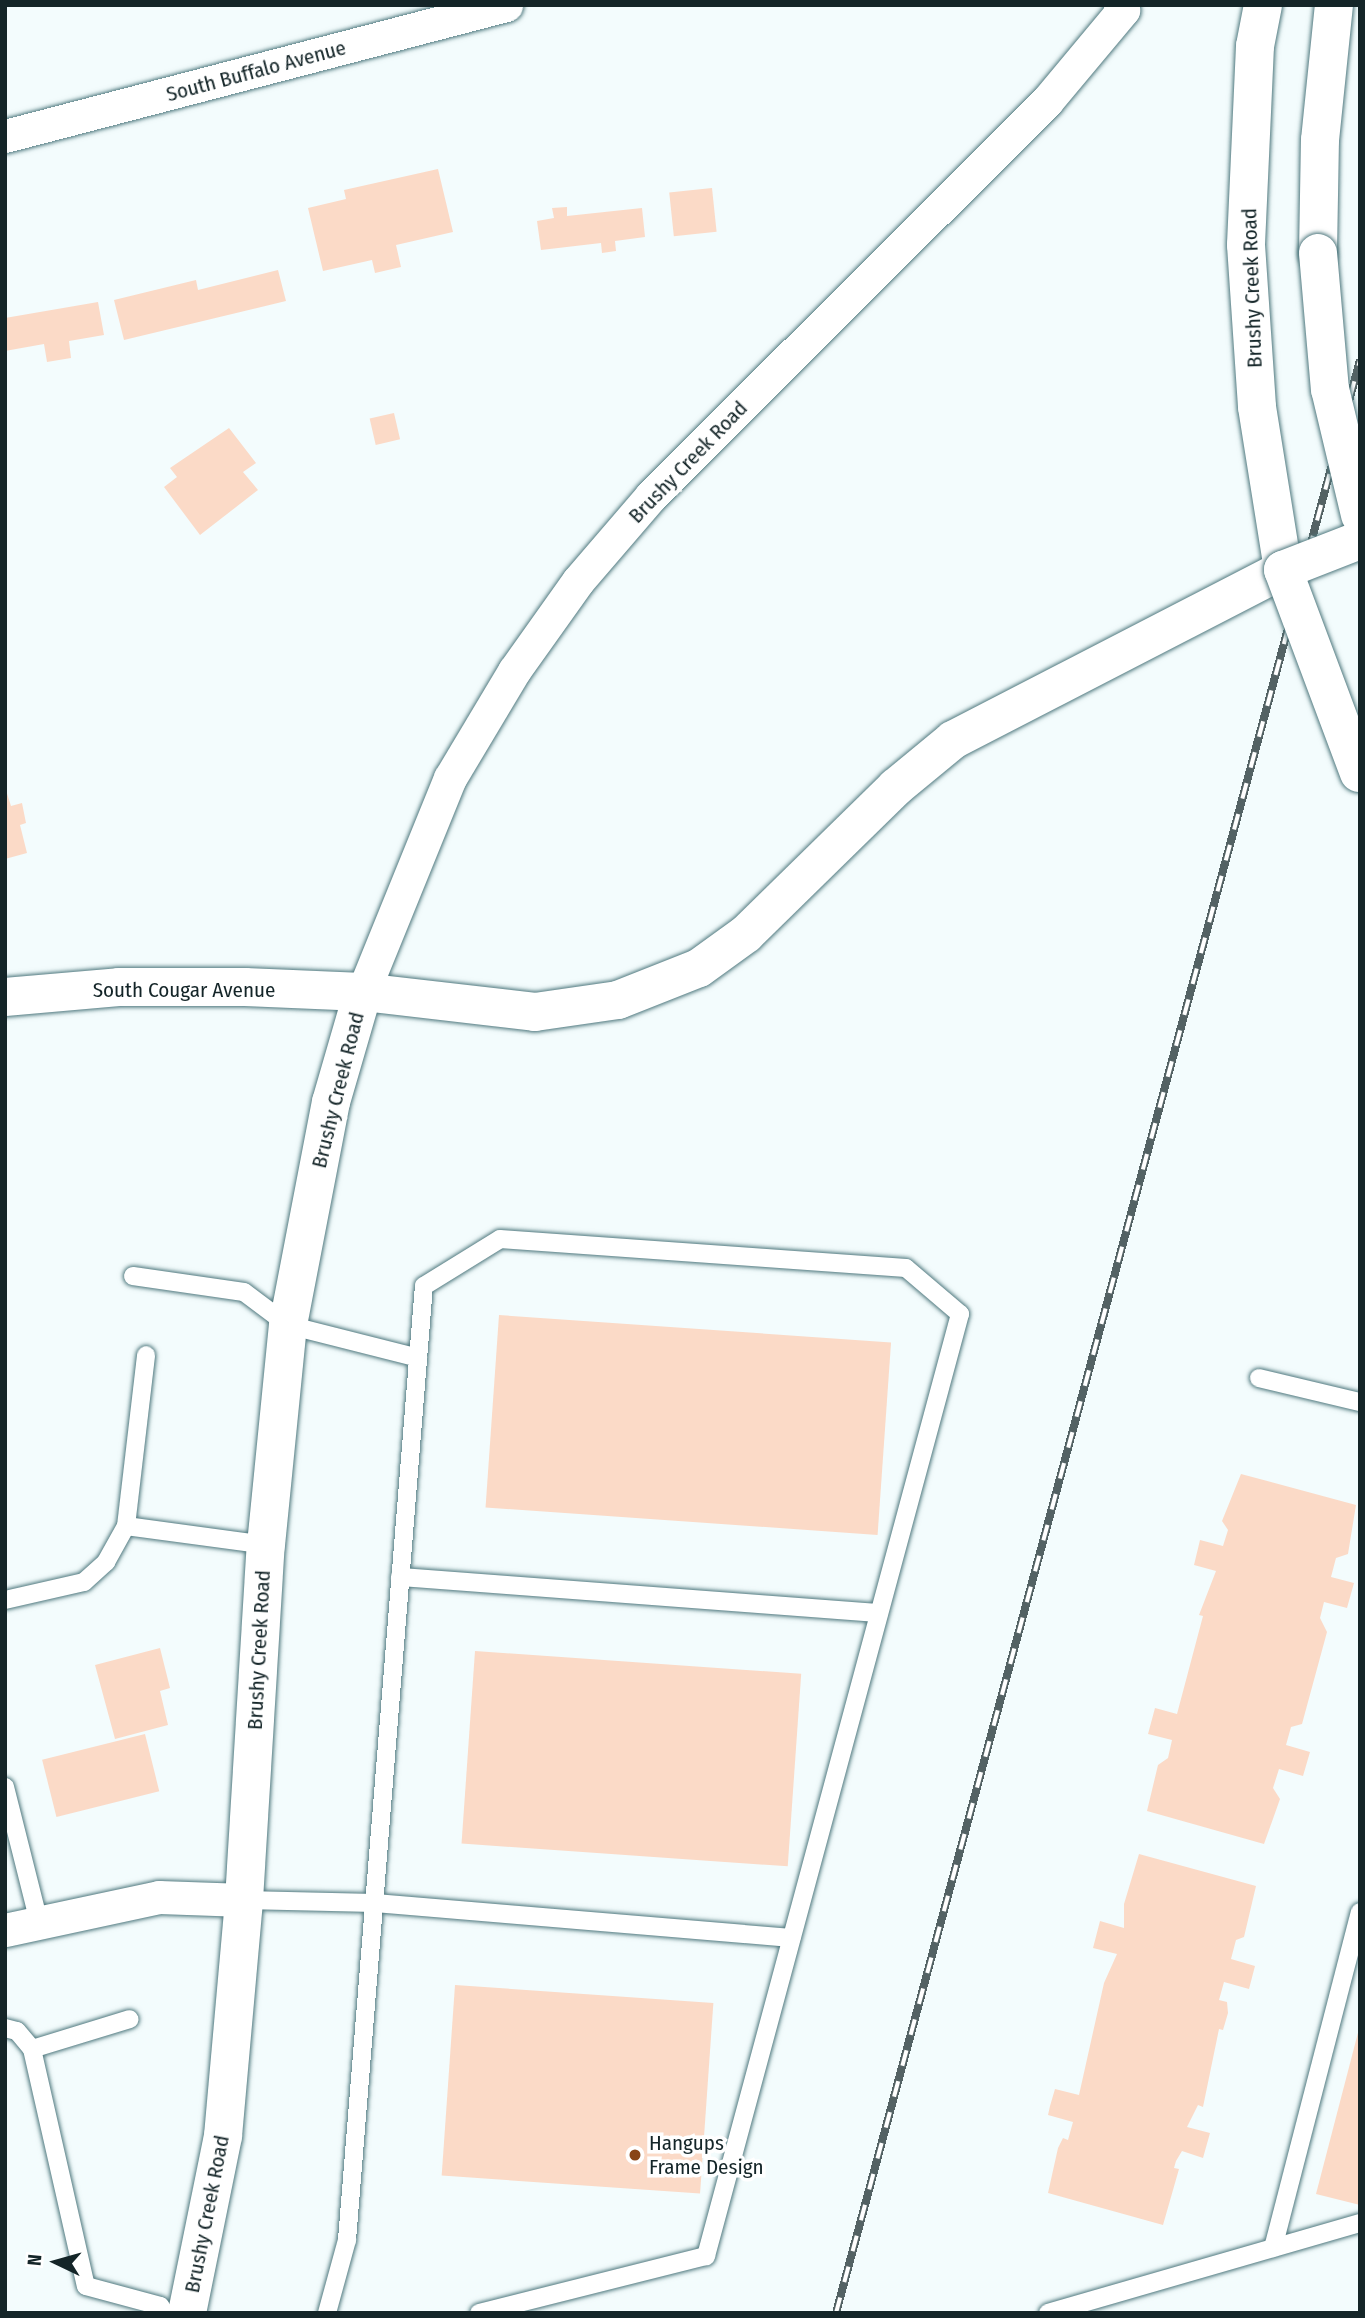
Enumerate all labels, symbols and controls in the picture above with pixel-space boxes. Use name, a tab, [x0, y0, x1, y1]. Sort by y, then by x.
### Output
street label: South Buffalo Avenue	[163, 35, 349, 107]
street label: Brushy Creek Road	[1237, 208, 1267, 368]
street label: Brushy Creek Road	[623, 396, 753, 528]
street label: South Cougar Avenue	[93, 977, 275, 1003]
street label: Brushy Creek Road	[306, 1009, 370, 1171]
street label: Brushy Creek Road	[242, 1569, 276, 1731]
place label: Hangups Frame Design	[649, 2130, 764, 2180]
street label: Brushy Creek Road	[179, 2133, 235, 2295]
marker: Hangups Frame Design	[627, 2147, 643, 2163]
north arrow	[21, 2227, 91, 2297]
text: N	[23, 2253, 47, 2267]

